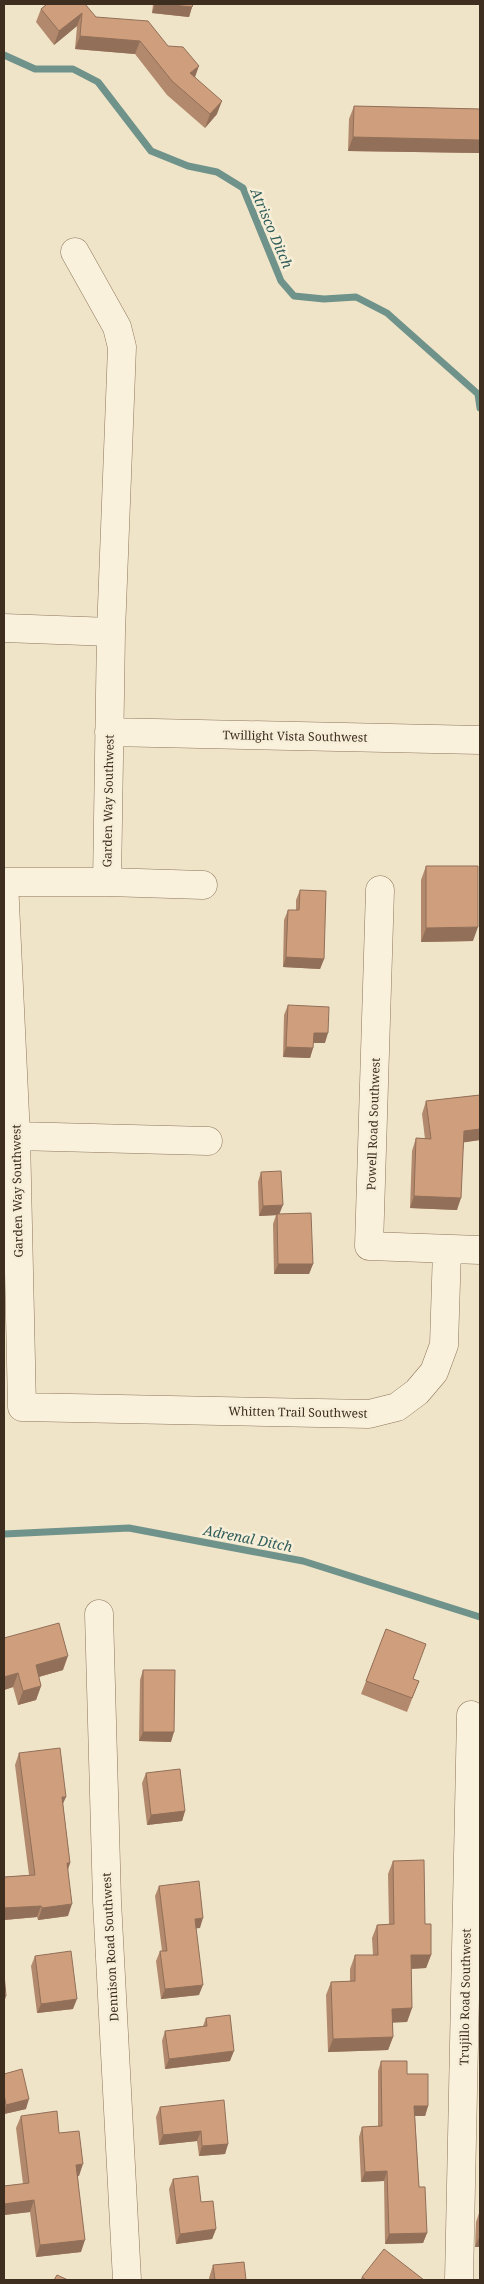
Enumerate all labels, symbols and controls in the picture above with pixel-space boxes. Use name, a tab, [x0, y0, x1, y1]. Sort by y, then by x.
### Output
water label: Atrisco Ditch	[246, 184, 298, 272]
street label: Twillight Vista Southwest	[222, 726, 368, 746]
street label: Garden Way Southwest	[98, 734, 118, 868]
street label: Powell Road Southwest	[362, 1057, 384, 1191]
street label: Garden Way Southwest	[7, 1124, 27, 1258]
street label: Whitten Trail Southwest	[228, 1402, 368, 1422]
water label: Adrenal Ditch	[201, 1520, 295, 1556]
street label: Dennison Road Southwest	[98, 1872, 122, 2022]
street label: Trujillo Road Southwest	[455, 1928, 475, 2066]

